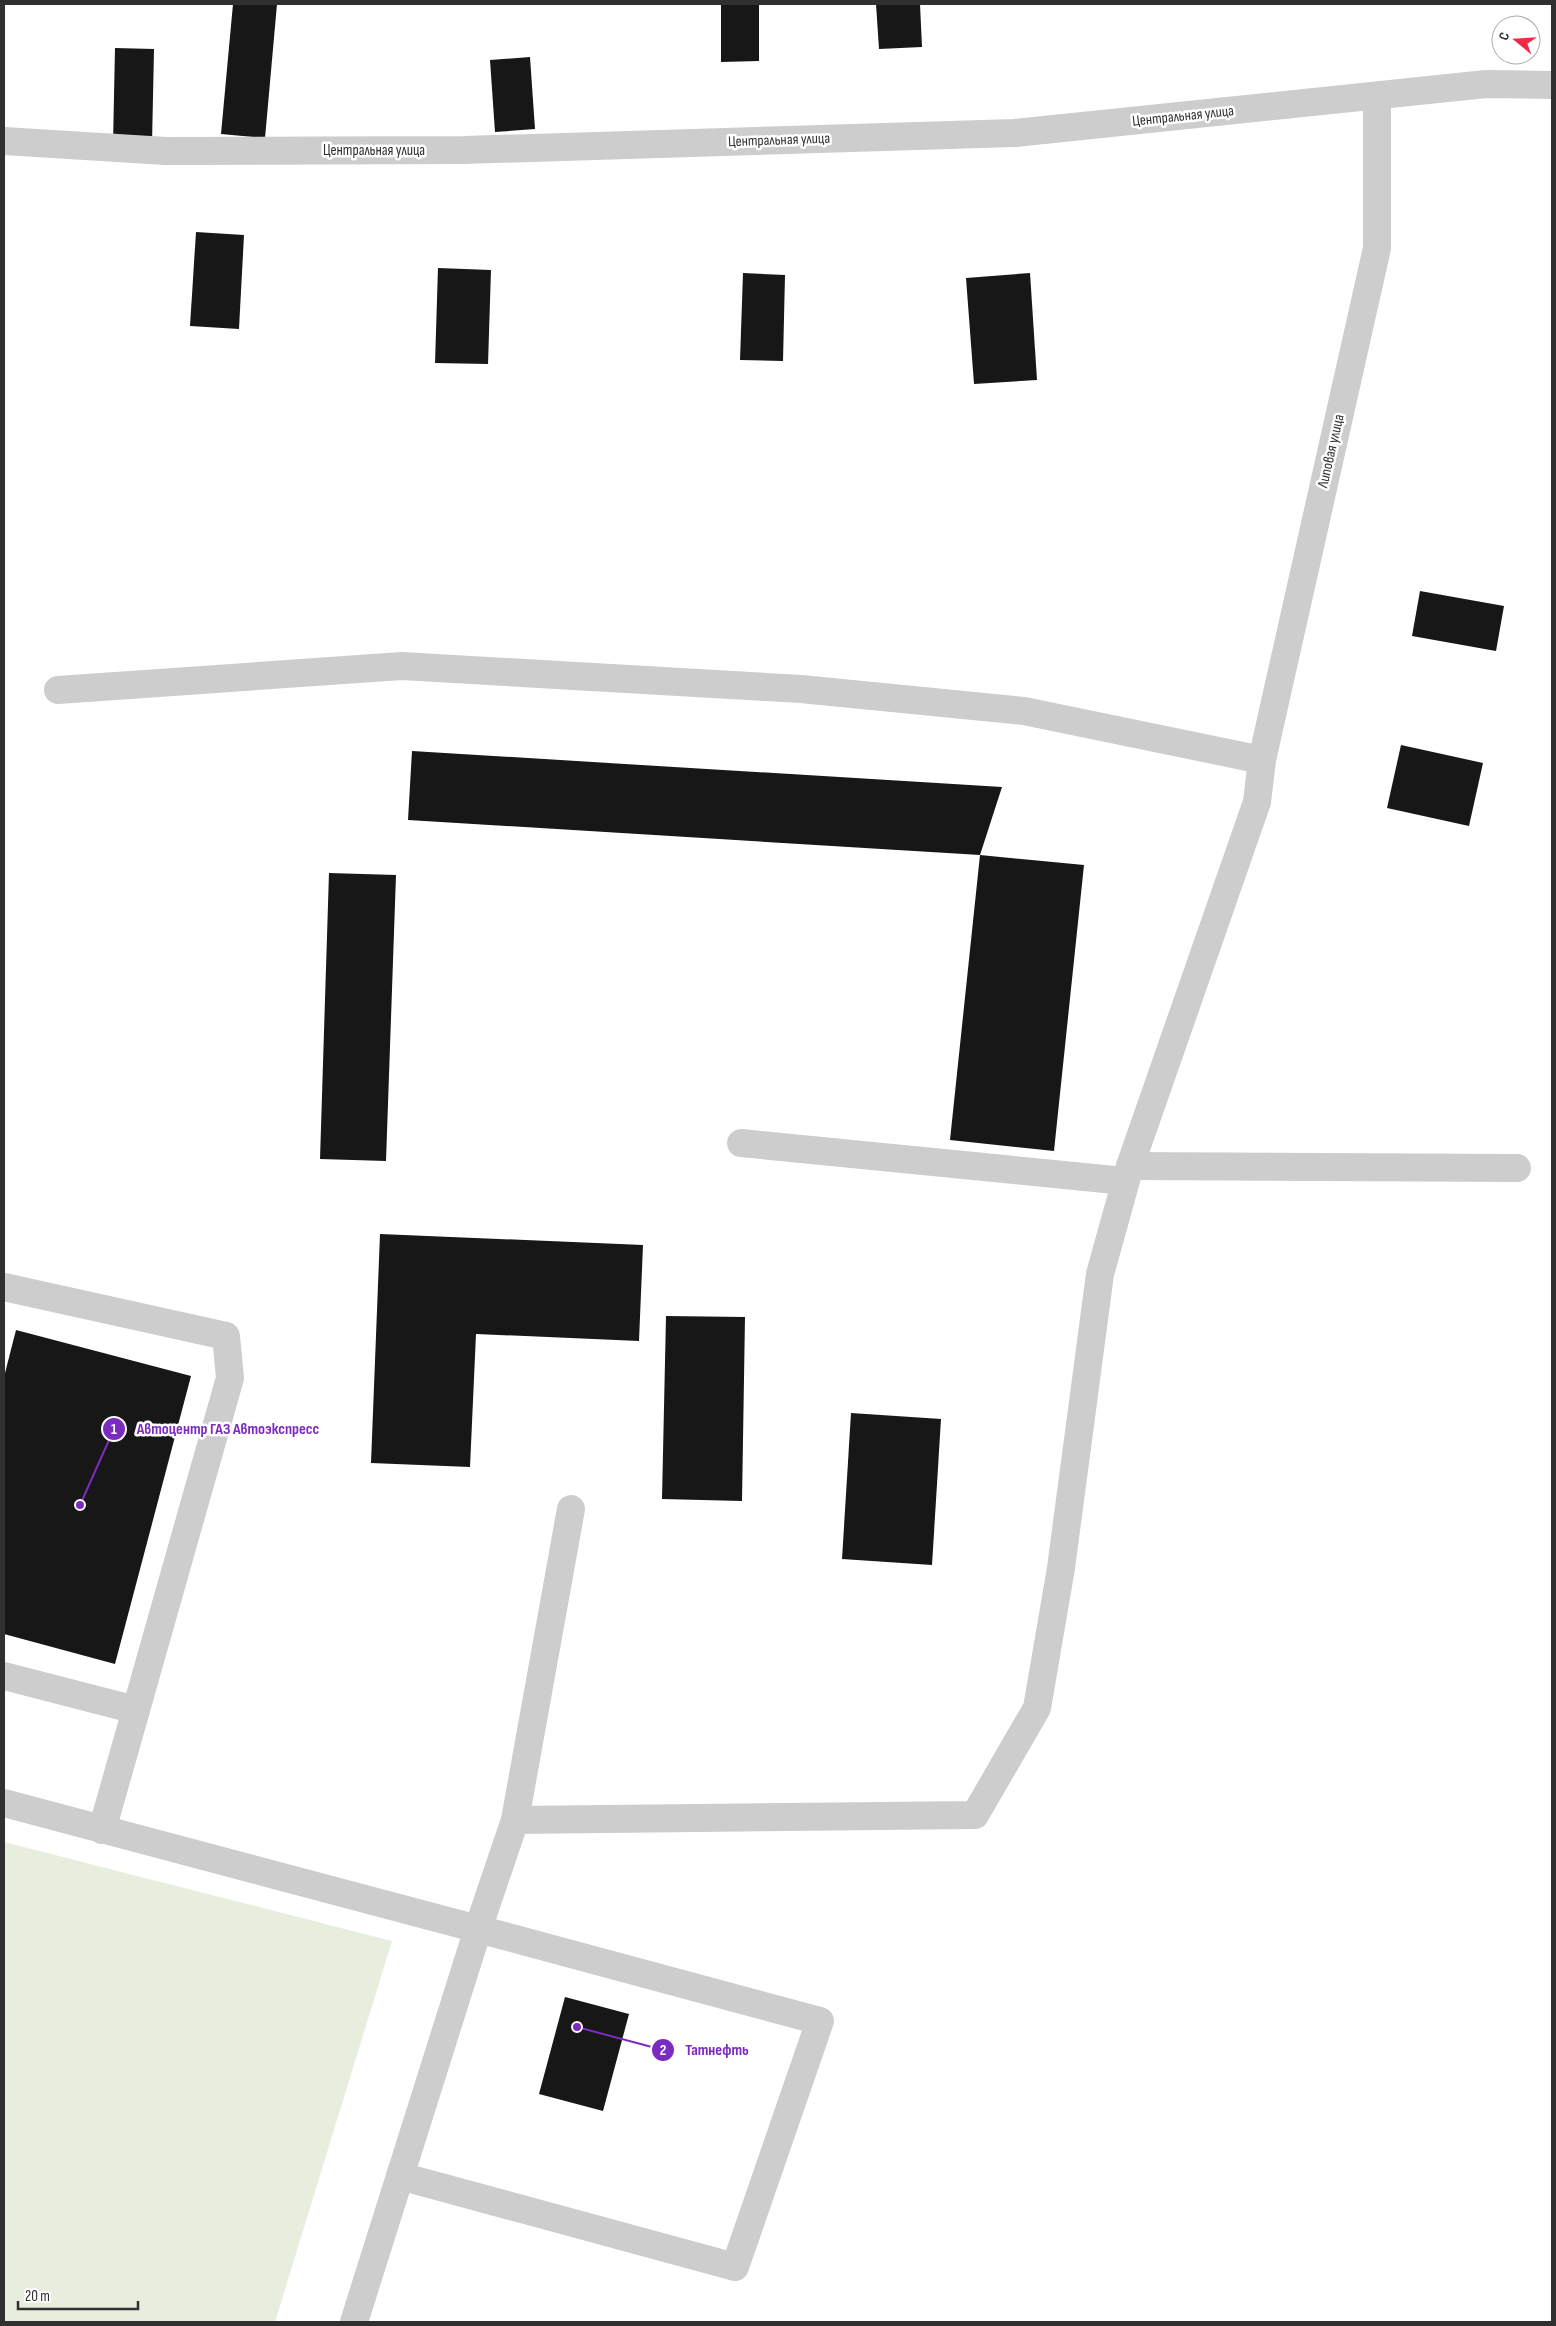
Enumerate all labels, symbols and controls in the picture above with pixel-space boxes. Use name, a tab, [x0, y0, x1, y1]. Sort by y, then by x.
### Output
north arrow	[1491, 15, 1541, 65]
text: С	[1495, 30, 1513, 42]
street label: Центральная улица	[1131, 101, 1235, 131]
street label: Центральная улица	[728, 129, 831, 151]
street label: Центральная улица	[323, 141, 425, 160]
street label: Липовая улица	[1313, 412, 1349, 491]
callout: Автоцентр ГАЗ Автоэкспресс	[101, 1413, 329, 1444]
text: 1	[111, 1420, 117, 1439]
text: Автоцентр ГАЗ Автоэкспресс	[136, 1420, 319, 1439]
callout: Татнефть	[650, 2034, 759, 2065]
text: 2	[660, 2041, 666, 2060]
text: Татнефть	[685, 2041, 749, 2060]
scale bar	[18, 2278, 138, 2310]
text: 20 m	[25, 2287, 50, 2306]

